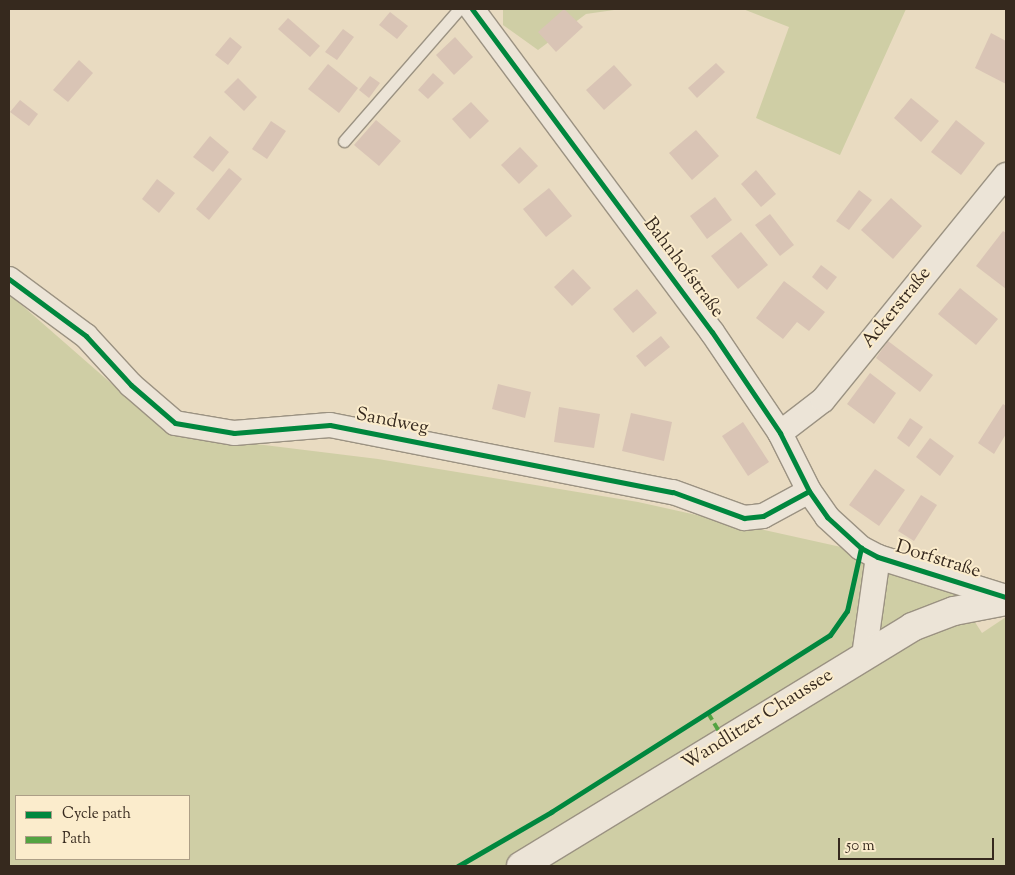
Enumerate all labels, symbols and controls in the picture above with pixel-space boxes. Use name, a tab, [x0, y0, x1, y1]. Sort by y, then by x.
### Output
street label: Bahnhofstraße	[638, 213, 728, 323]
street label: Ackerstraße	[857, 263, 937, 353]
street label: Sandweg	[354, 404, 430, 440]
street label: Dorfstraße	[893, 536, 983, 584]
street label: Wandlitzer Chaussee	[678, 664, 838, 776]
legend	[15, 795, 190, 860]
text: Cycle path	[62, 804, 131, 825]
scale bar	[840, 828, 996, 860]
text: Path	[62, 829, 91, 850]
text: 50 m	[846, 836, 875, 857]

